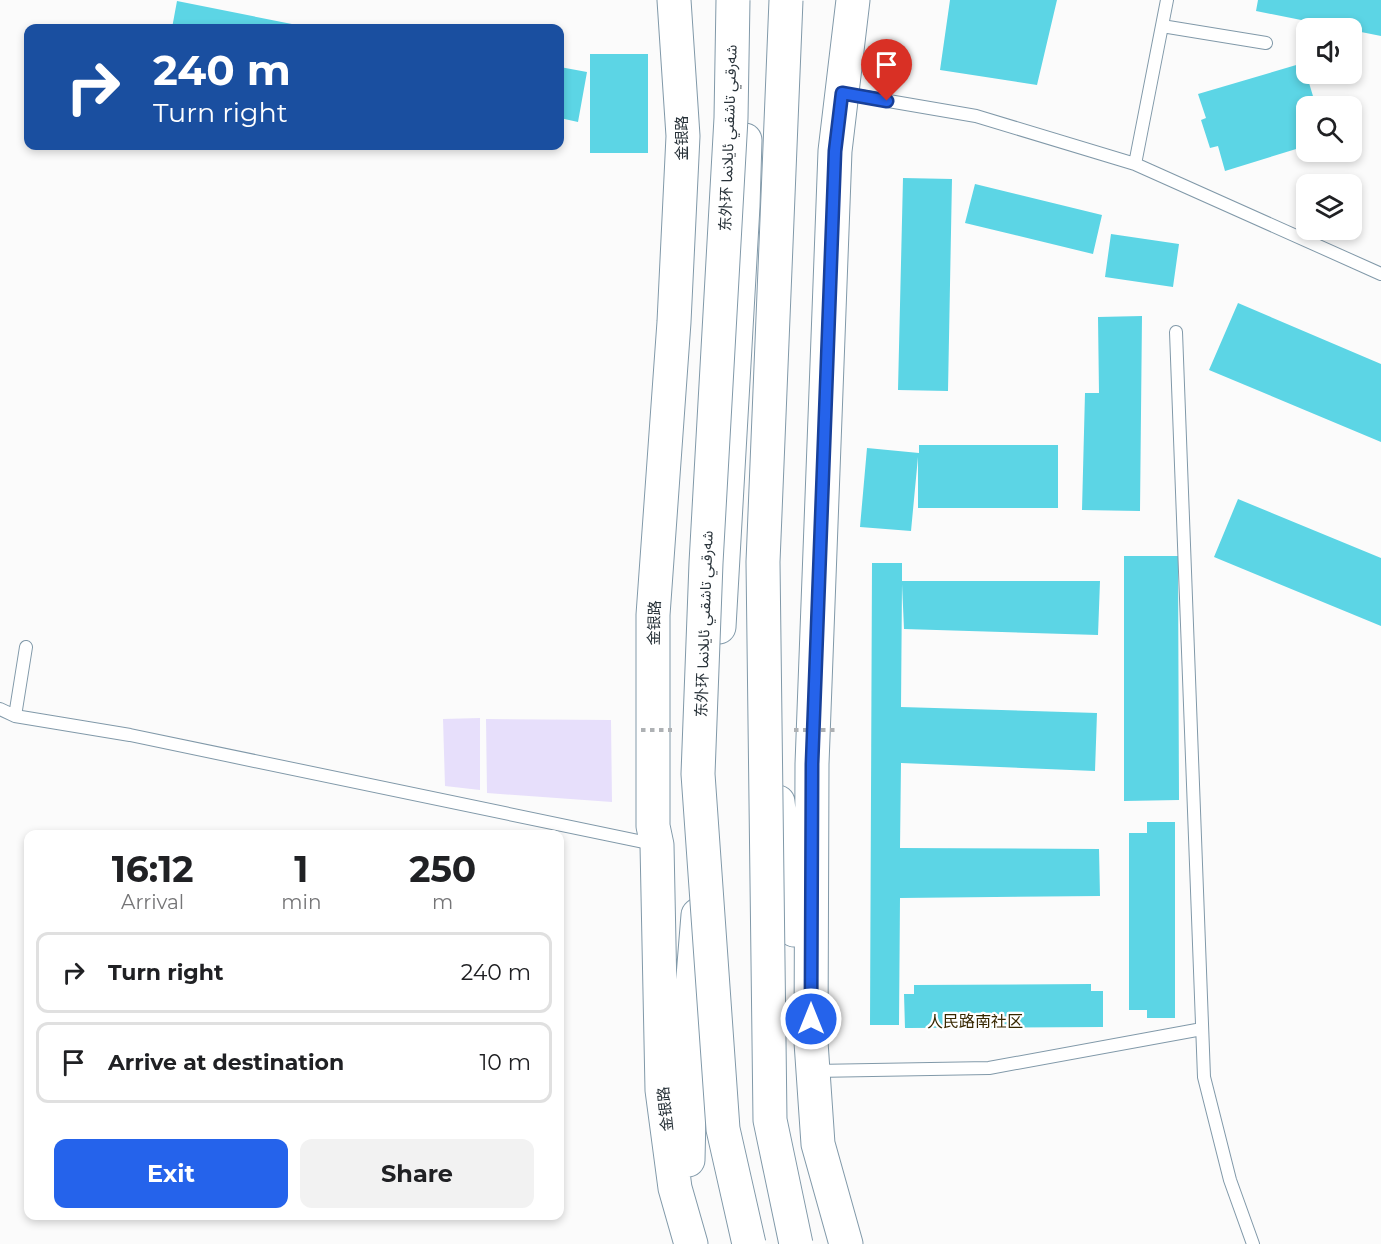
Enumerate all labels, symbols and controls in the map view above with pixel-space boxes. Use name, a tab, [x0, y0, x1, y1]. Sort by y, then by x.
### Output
map controls	[1296, 18, 1362, 240]
button: sound	[1296, 18, 1362, 84]
pin	[861, 39, 912, 101]
text: 240 m	[153, 44, 291, 96]
street label: 东外环 شەرقىي تاشقىي ئايلانما	[715, 44, 743, 232]
icon: right	[54, 48, 132, 126]
icon: arrive	[870, 48, 903, 81]
text: Turn right	[153, 96, 288, 129]
button: search	[1296, 96, 1362, 162]
street label: 金银路	[672, 115, 691, 161]
button: layers	[1296, 174, 1362, 240]
street label: 东外环 شەرقىي تاشقىي ئايلانما	[691, 530, 719, 718]
street label: 金银路	[644, 600, 664, 646]
text: 16:12	[112, 847, 194, 891]
text: 1	[294, 847, 308, 891]
text: 250	[409, 847, 476, 891]
text: Arrival	[121, 890, 184, 914]
text: min	[281, 890, 321, 914]
text: m	[432, 890, 453, 914]
icon: right	[57, 956, 90, 989]
text: Turn right	[108, 959, 223, 986]
text: 240 m	[461, 959, 531, 986]
position arrow	[779, 987, 843, 1051]
district label: 人民路南社区	[927, 1012, 1023, 1031]
icon: arrive	[57, 1046, 90, 1079]
text: Arrive at destination	[108, 1049, 344, 1076]
text: 10 m	[479, 1049, 531, 1076]
street label: 金银路	[653, 1086, 677, 1132]
button: Exit	[54, 1139, 288, 1208]
button: Share	[300, 1139, 534, 1208]

